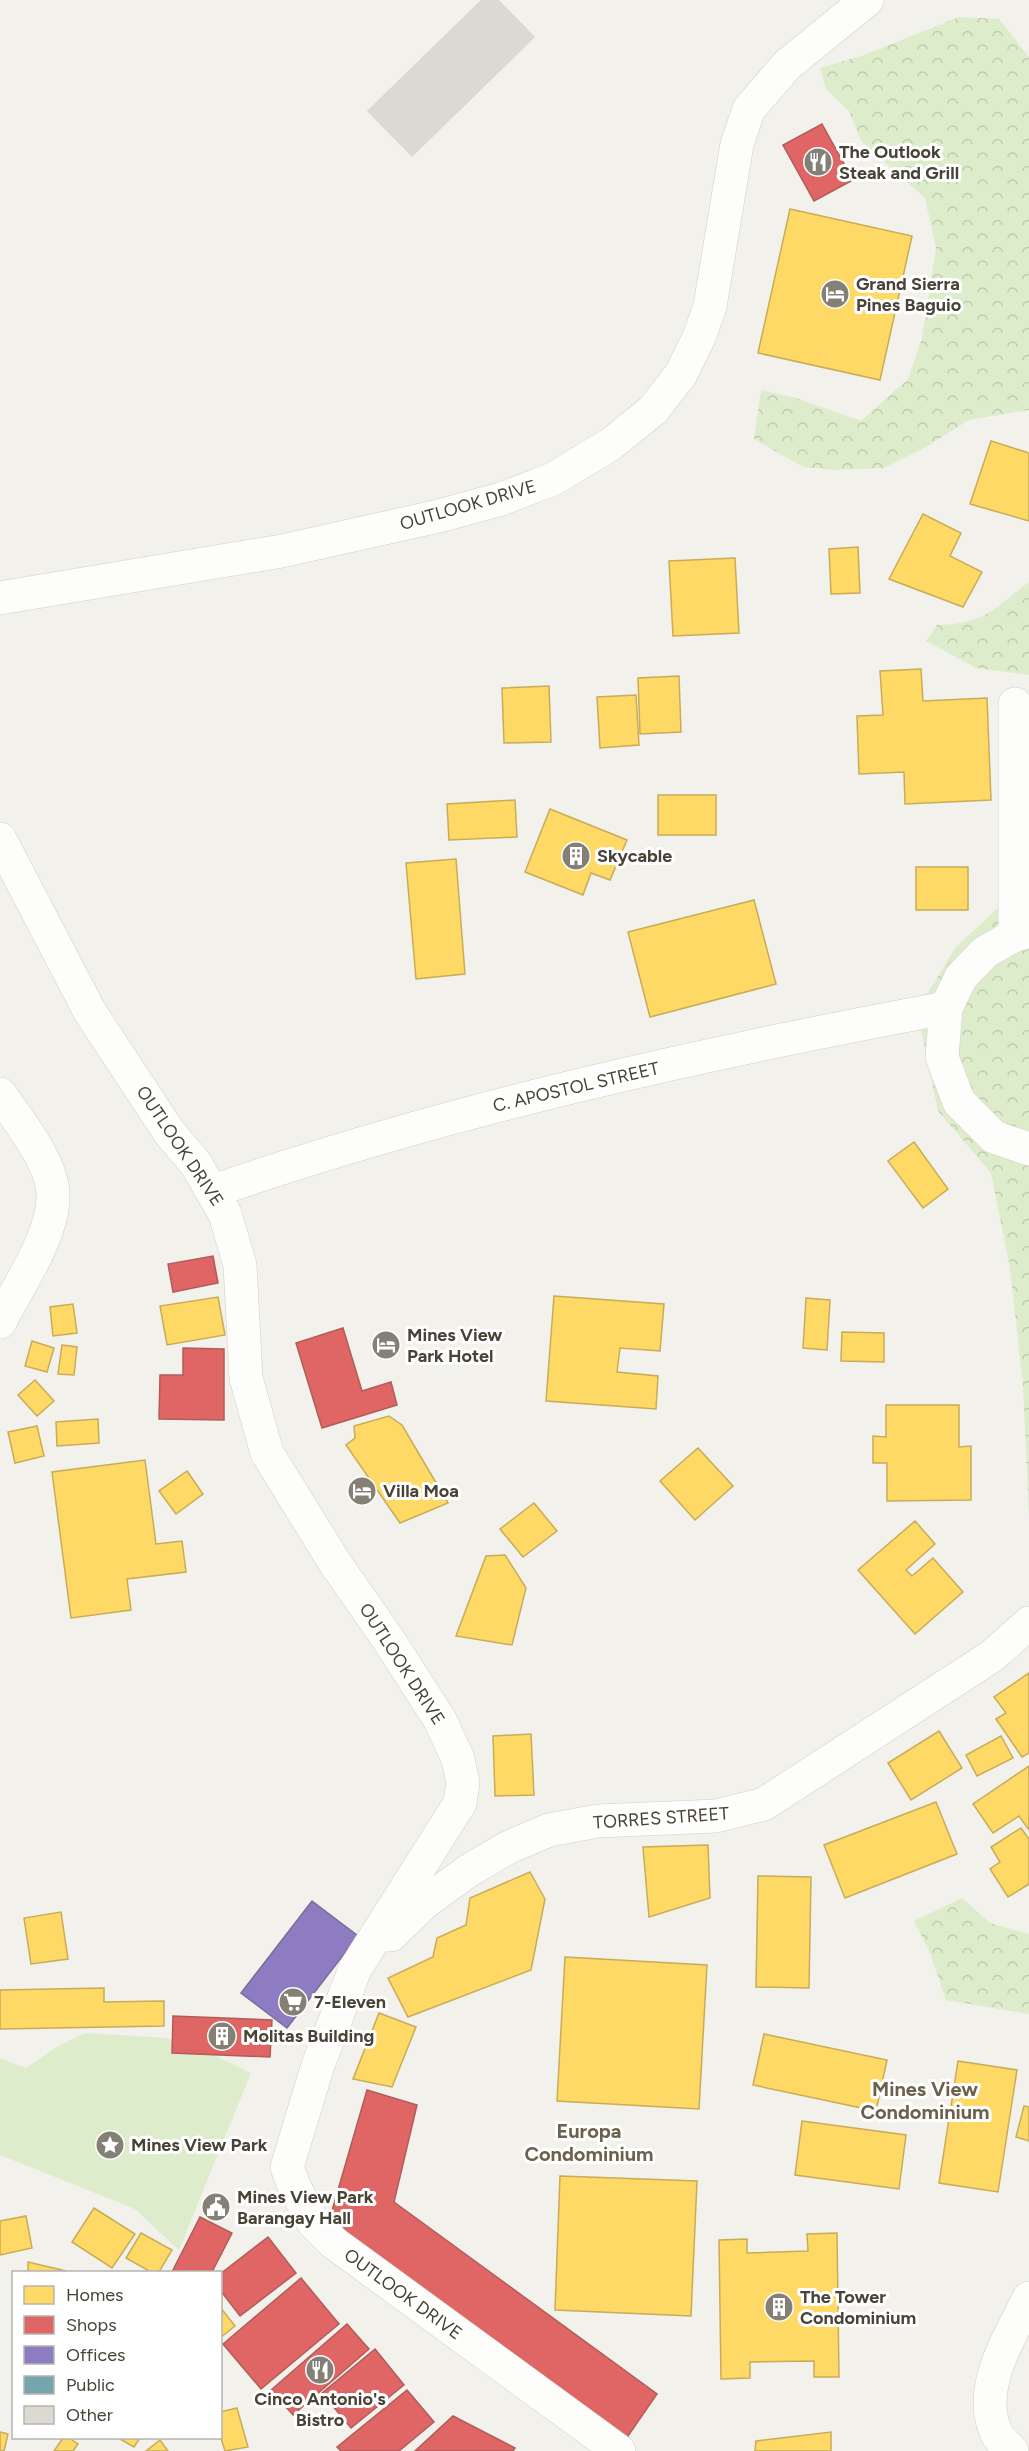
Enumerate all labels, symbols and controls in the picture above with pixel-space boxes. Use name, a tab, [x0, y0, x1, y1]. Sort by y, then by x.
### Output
place label: The Outlook Steak and Grill	[839, 141, 959, 184]
restaurant icon: The Outlook Steak and Grill	[802, 146, 834, 178]
place label: Grand Sierra Pines Baguio	[856, 273, 961, 316]
hotel icon: Grand Sierra Pines Baguio	[819, 278, 851, 310]
street label: OUTLOOK DRIVE	[397, 475, 539, 535]
building icon: Skycable	[560, 840, 592, 872]
place label: Skycable	[597, 845, 672, 867]
street label: C. APOSTOL STREET	[491, 1057, 661, 1117]
street label: OUTLOOK DRIVE	[132, 1082, 228, 1210]
place label: Mines View Park Hotel	[407, 1324, 502, 1367]
hotel icon: Mines View Park Hotel	[370, 1329, 402, 1361]
hotel icon: Villa Moa	[346, 1475, 378, 1507]
place label: Villa Moa	[383, 1480, 459, 1502]
street label: OUTLOOK DRIVE	[355, 1599, 449, 1729]
street label: TORRES STREET	[592, 1802, 730, 1834]
supermarket icon: 7-Eleven	[277, 1986, 309, 2018]
place label: 7-Eleven	[314, 1991, 386, 2013]
building icon: Molitas Building	[206, 2020, 238, 2052]
place label: Molitas Building	[243, 2025, 374, 2047]
district label: Mines View Condominium	[860, 2077, 990, 2124]
district label: Europa Condominium	[524, 2119, 654, 2166]
place icon: Mines View Park	[94, 2129, 126, 2161]
place label: Mines View Park	[131, 2134, 268, 2156]
place label: Mines View Park Barangay Hall	[237, 2186, 374, 2229]
public building icon: Mines View Park Barangay Hall	[200, 2191, 232, 2223]
street label: OUTLOOK DRIVE	[340, 2244, 466, 2344]
legend	[12, 2271, 222, 2439]
text: Homes	[66, 2284, 124, 2306]
place label: The Tower Condominium	[800, 2286, 916, 2329]
building icon: The Tower Condominium	[763, 2291, 795, 2323]
text: Shops	[66, 2314, 117, 2336]
text: Offices	[66, 2344, 125, 2366]
restaurant icon: Cinco Antonio's Bistro	[304, 2354, 336, 2386]
text: Public	[66, 2374, 115, 2396]
place label: Cinco Antonio's Bistro	[254, 2388, 386, 2431]
text: Other	[66, 2404, 113, 2426]

